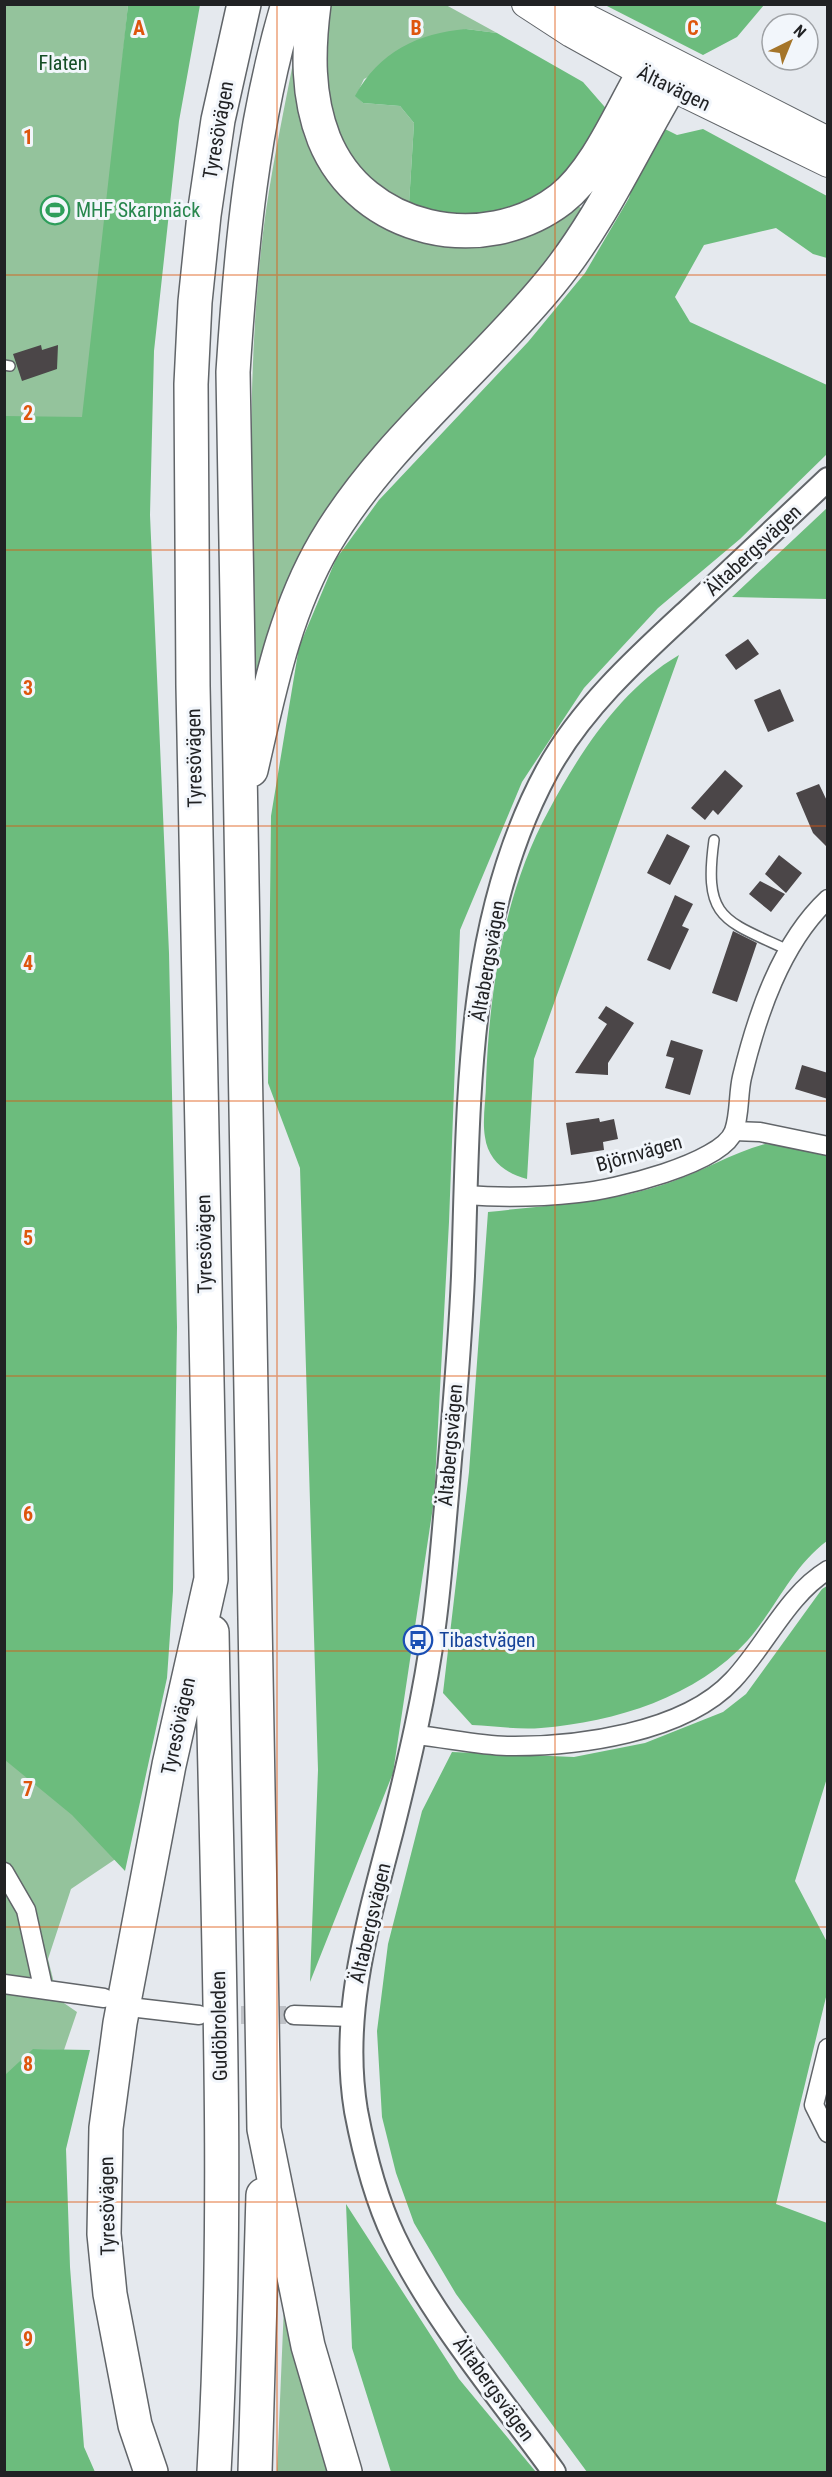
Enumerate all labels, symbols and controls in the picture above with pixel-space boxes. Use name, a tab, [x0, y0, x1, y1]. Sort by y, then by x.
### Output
north arrow	[760, 12, 820, 72]
text: A	[133, 16, 145, 40]
text: B	[410, 16, 422, 40]
text: C	[687, 16, 699, 40]
text: N	[790, 21, 810, 42]
park label: Flaten	[39, 51, 87, 75]
street label: Ältavägen	[634, 60, 714, 116]
street label: Tyresövägen	[198, 79, 238, 181]
text: 1	[23, 125, 33, 149]
sports icon: MHF Skarpnäck	[39, 194, 71, 226]
place label: MHF Skarpnäck	[76, 198, 200, 222]
text: 2	[23, 401, 33, 425]
street label: Ältabergsvägen	[700, 499, 806, 601]
text: 3	[23, 676, 33, 700]
street label: Tyresövägen	[181, 708, 207, 808]
street label: Ältabergsvägen	[466, 899, 510, 1023]
text: 4	[23, 951, 33, 975]
street label: Björnvägen	[593, 1129, 685, 1177]
street label: Tyresövägen	[191, 1194, 217, 1294]
text: 5	[23, 1226, 33, 1250]
street label: Ältabergsvägen	[433, 1383, 467, 1507]
text: 6	[23, 1502, 33, 1526]
bus stop icon: Tibastvägen	[402, 1624, 434, 1656]
place label: Tibastvägen	[439, 1628, 535, 1652]
street label: Tyresövägen	[156, 1675, 200, 1777]
text: 7	[23, 1777, 33, 1801]
street label: Ältabergsvägen	[345, 1861, 395, 1985]
street label: Gudöbroleden	[206, 1971, 232, 2081]
text: 8	[23, 2052, 33, 2076]
street label: Tyresövägen	[94, 2156, 120, 2256]
text: 9	[23, 2327, 33, 2351]
street label: Ältabergsvägen	[448, 2332, 540, 2446]

